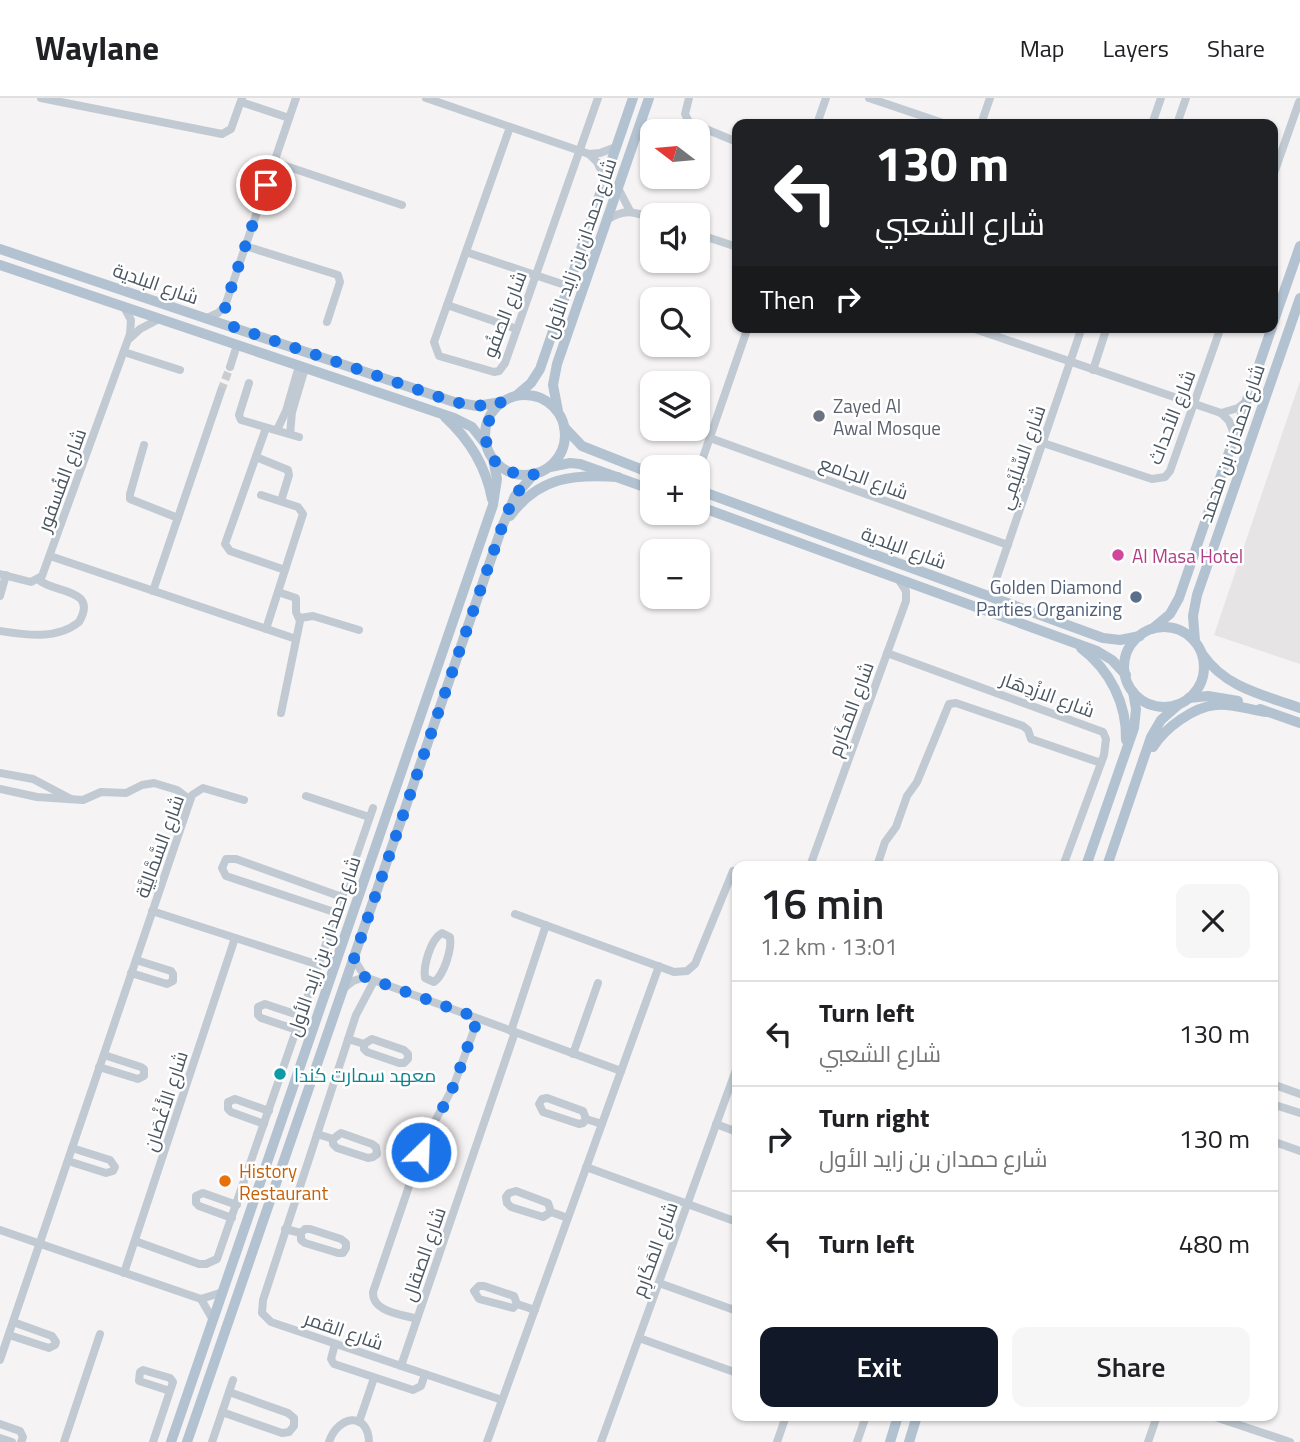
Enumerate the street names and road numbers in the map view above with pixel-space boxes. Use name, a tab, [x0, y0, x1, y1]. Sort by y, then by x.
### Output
street label: شارع حمدان بن زايد الأول	[535, 154, 623, 342]
street label: شارع البلدية	[109, 255, 203, 311]
street label: شارع الصفُو	[474, 266, 534, 362]
street label: شارع حمدان بن محمد	[1190, 360, 1272, 526]
street label: شارع الأحداث	[1140, 366, 1202, 468]
street label: شارع السِّلَيْمِي	[990, 401, 1053, 513]
street label: شارع الفُسفور	[29, 424, 93, 537]
street label: شارع الجامع	[816, 448, 912, 506]
street label: شارع البلدية	[857, 518, 951, 576]
street label: شارع المَكَارِم	[819, 657, 881, 761]
street label: شارع الازْدِهَار	[996, 663, 1099, 724]
street label: شارع السَّمَّالِيَّة	[127, 790, 191, 902]
street label: شارع حمدان بن زايد الأول	[279, 852, 367, 1040]
street label: شارع الأَغْصَان	[135, 1047, 195, 1155]
street label: شارع المَكَارِم	[623, 1197, 685, 1301]
street label: شارع الصقال	[393, 1203, 453, 1305]
street label: شارع القمر	[300, 1303, 387, 1357]

